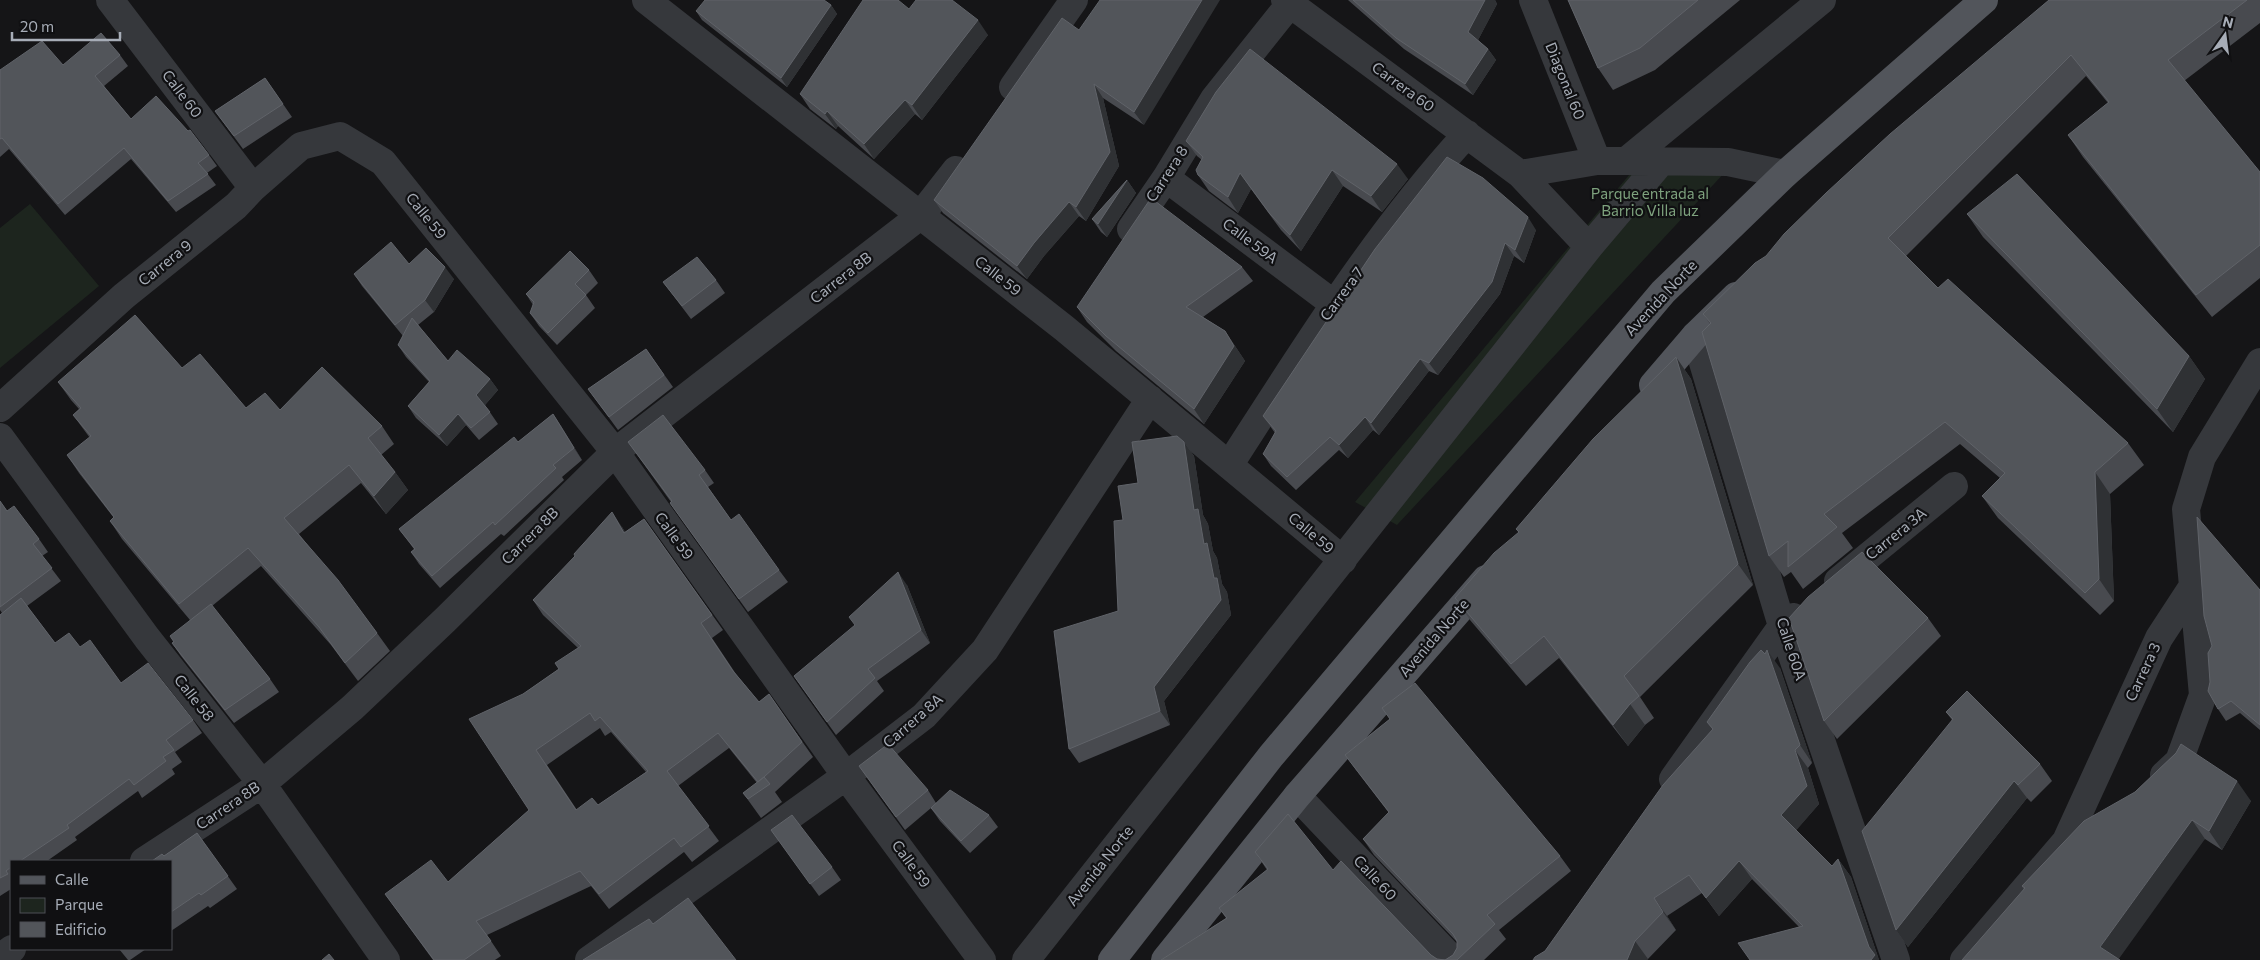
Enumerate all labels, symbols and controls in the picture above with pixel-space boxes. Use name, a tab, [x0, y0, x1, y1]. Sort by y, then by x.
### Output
scale bar	[12, 10, 120, 42]
north arrow	[2200, 10, 2250, 60]
text: N	[2221, 12, 2235, 31]
text: 20 m	[20, 17, 54, 35]
street label: Diagonal 60	[1542, 39, 1590, 122]
street label: Carrera 60	[1369, 57, 1438, 115]
street label: Calle 60	[159, 66, 207, 121]
street label: Carrera 8	[1141, 142, 1191, 205]
park label: Parque entrada al Barrio Villa luz	[1591, 184, 1709, 219]
street label: Calle 59	[403, 189, 451, 242]
street label: Calle 59A	[1220, 214, 1282, 267]
street label: Carrera 9	[134, 235, 195, 289]
street label: Carrera 8B	[806, 247, 875, 307]
street label: Calle 59	[972, 251, 1026, 299]
street label: Avenida Norte	[1621, 256, 1700, 339]
street label: Carrera 7	[1316, 263, 1367, 324]
street label: Carrera 8B	[497, 503, 562, 568]
street label: Carrera 3A	[1861, 503, 1929, 563]
street label: Calle 59	[652, 508, 698, 563]
street label: Calle 59	[1285, 508, 1338, 557]
street label: Avenida Norte	[1395, 595, 1472, 680]
street label: Calle 60A	[1773, 615, 1811, 683]
street label: Carrera 3	[2121, 639, 2164, 704]
street label: Calle 58	[171, 670, 219, 724]
street label: Carrera 8A	[879, 689, 946, 751]
street label: Carrera 8B	[192, 777, 263, 833]
street label: Avenida Norte	[1062, 821, 1136, 909]
street label: Calle 59	[889, 836, 935, 891]
street label: Calle 60	[1350, 851, 1401, 904]
legend	[10, 860, 172, 950]
text: Calle	[55, 870, 89, 888]
text: Parque	[55, 895, 103, 913]
text: Edificio	[55, 920, 106, 938]

